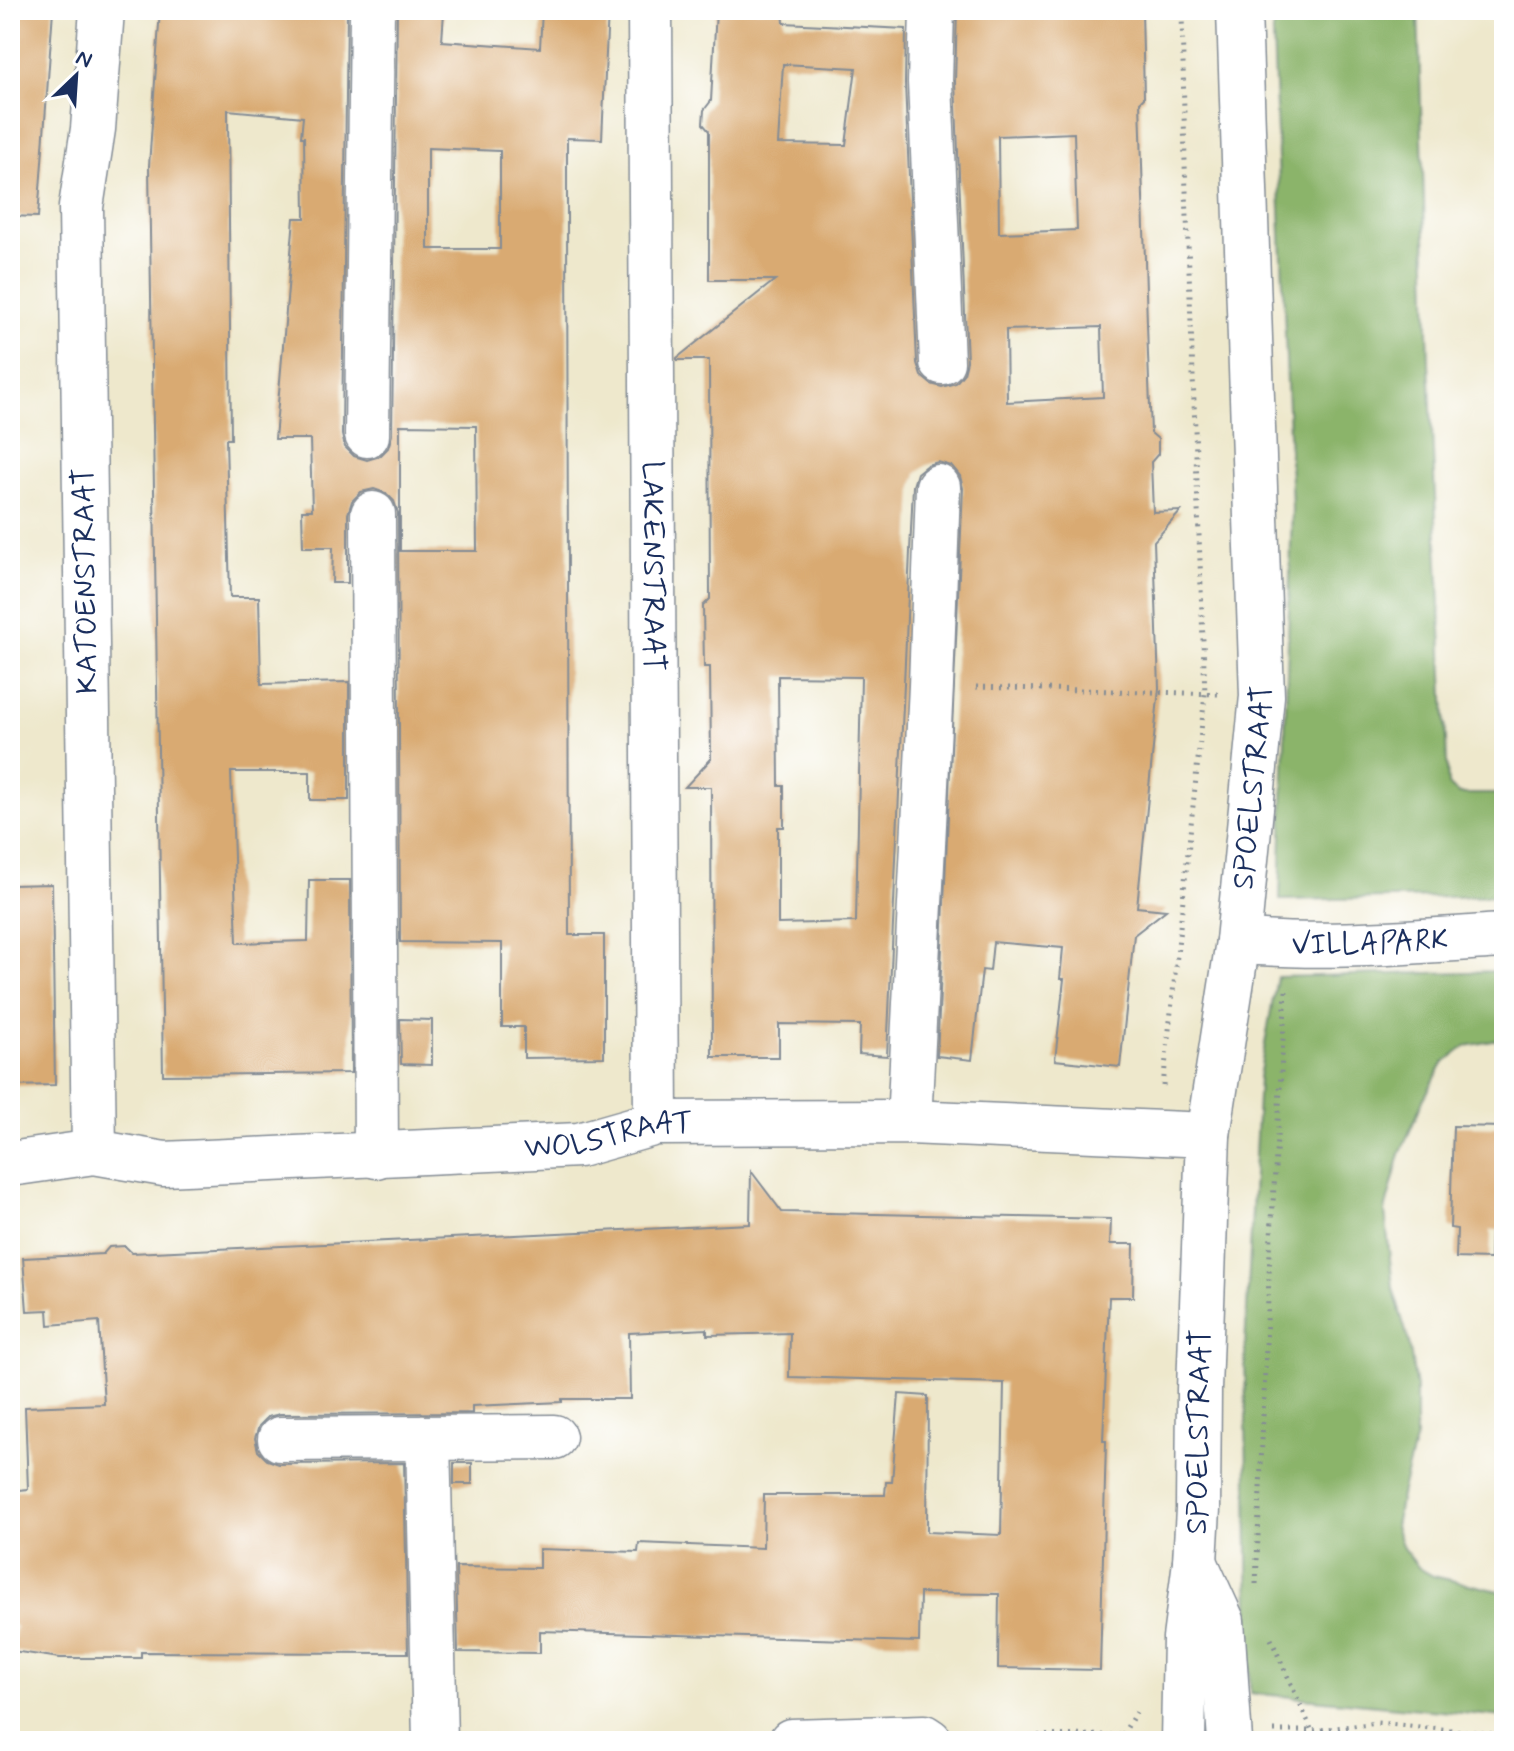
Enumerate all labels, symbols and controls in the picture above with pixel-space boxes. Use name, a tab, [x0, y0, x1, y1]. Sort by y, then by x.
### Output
north arrow	[36, 36, 116, 116]
text: N	[71, 44, 96, 75]
street label: LAKENSTRAAT	[633, 461, 673, 671]
street label: KATOENSTRAAT	[65, 467, 107, 695]
street label: SPOELSTRAAT	[1224, 684, 1282, 891]
street label: VILLAPARK	[1291, 920, 1449, 964]
street label: WOLSTRAAT	[523, 1103, 692, 1167]
street label: SPOELSTRAAT	[1177, 1328, 1221, 1536]

